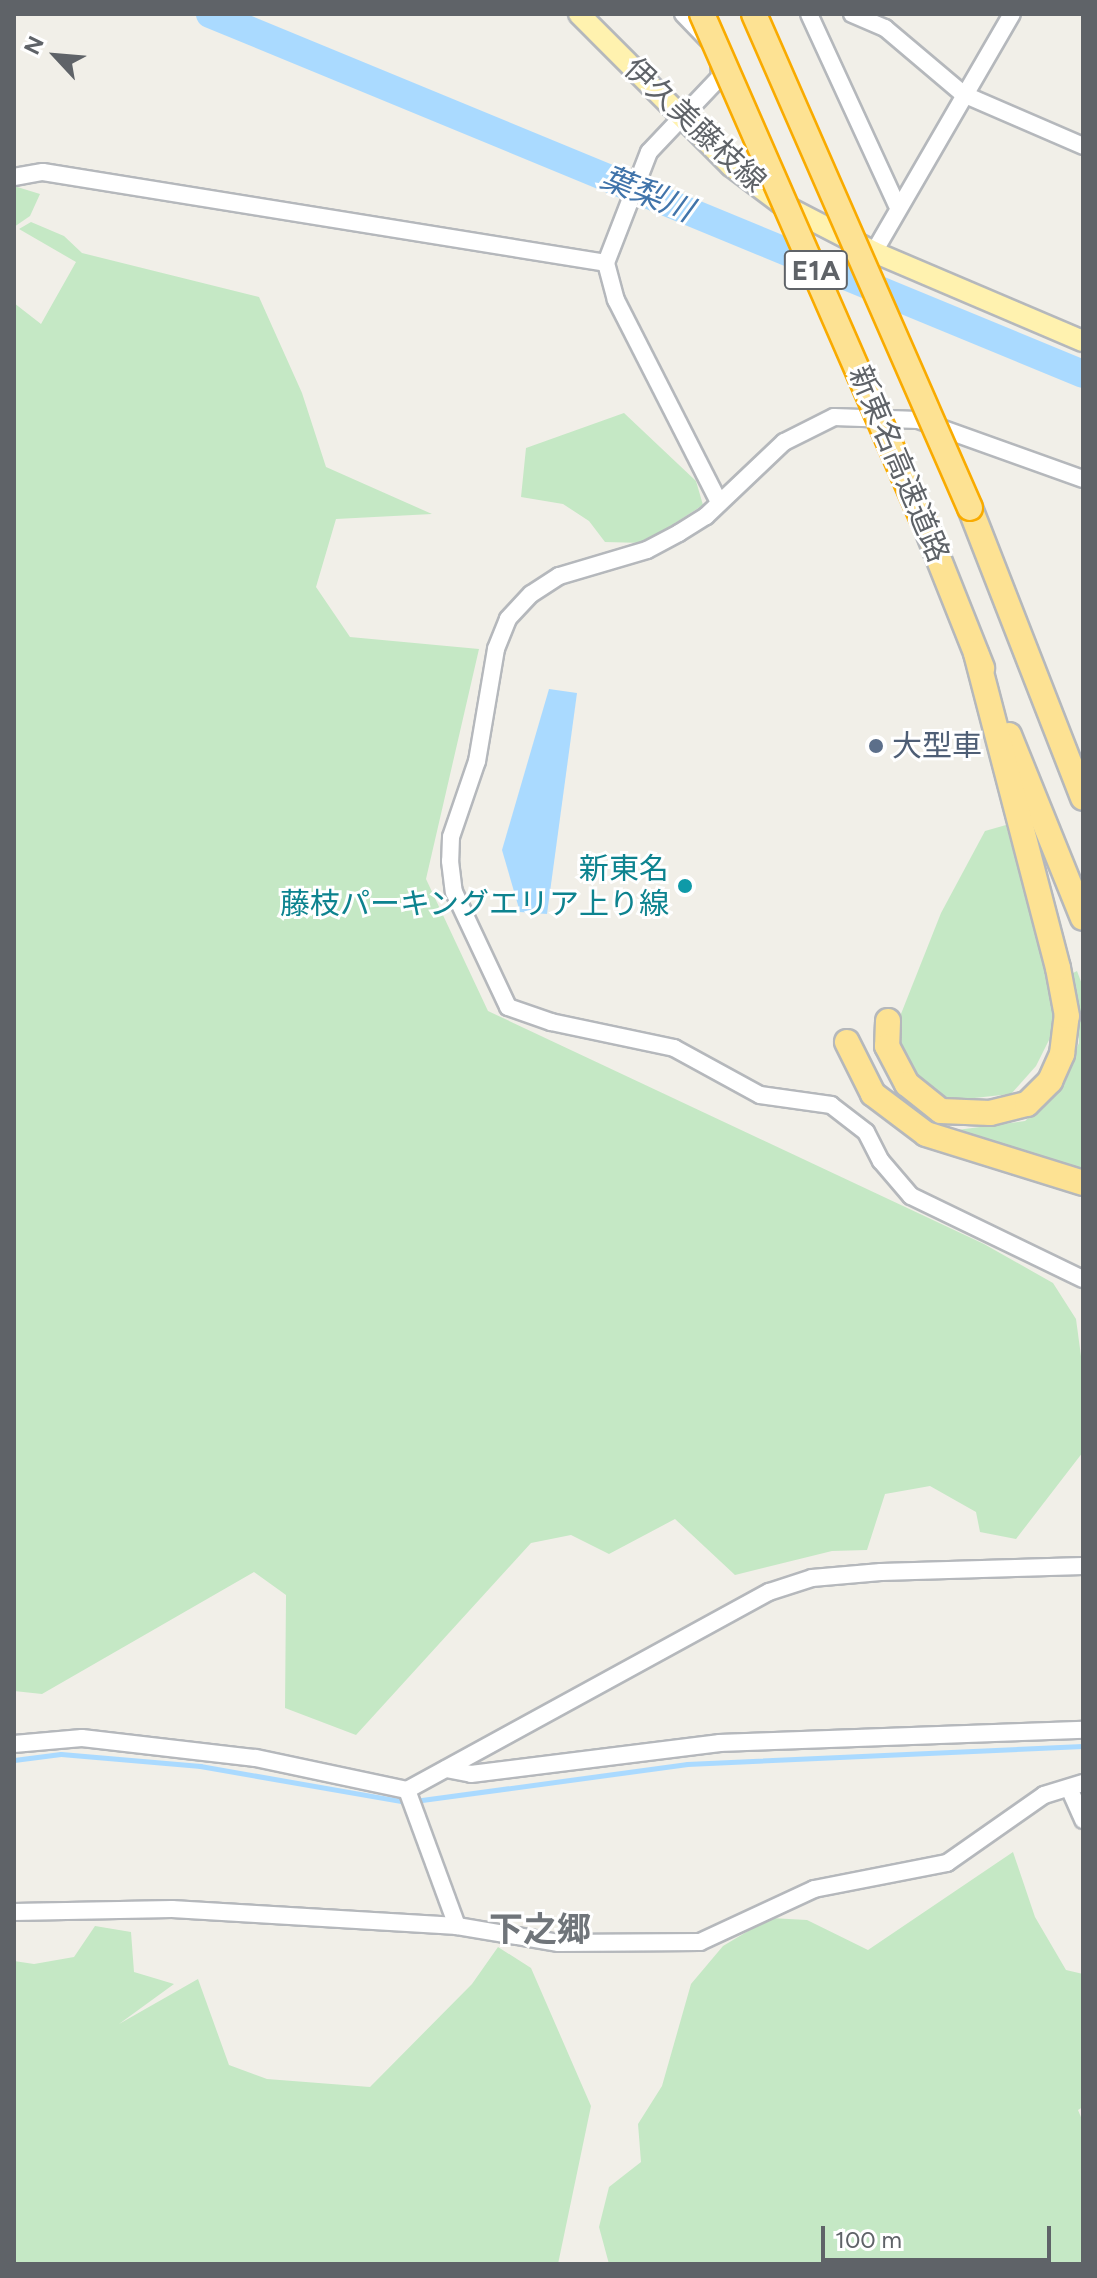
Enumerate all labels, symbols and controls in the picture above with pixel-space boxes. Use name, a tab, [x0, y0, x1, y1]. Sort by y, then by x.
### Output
north arrow	[16, 16, 96, 96]
text: N	[18, 32, 50, 59]
street label: 伊久美藤枝線	[617, 50, 773, 200]
water label: 葉梨川	[595, 158, 699, 230]
road number: E1A	[782, 246, 850, 294]
street label: 新東名高速道路	[841, 360, 957, 568]
place label: 大型車	[892, 728, 982, 764]
marker: 大型車	[867, 737, 885, 755]
place label: 新東名 藤枝パーキングエリア上り線	[279, 851, 669, 922]
marker: 新東名 藤枝パーキングエリア上り線	[676, 877, 694, 895]
district label: 下之郷	[489, 1910, 591, 1950]
scale bar	[825, 2210, 1055, 2260]
text: 100 m	[835, 2225, 902, 2254]

